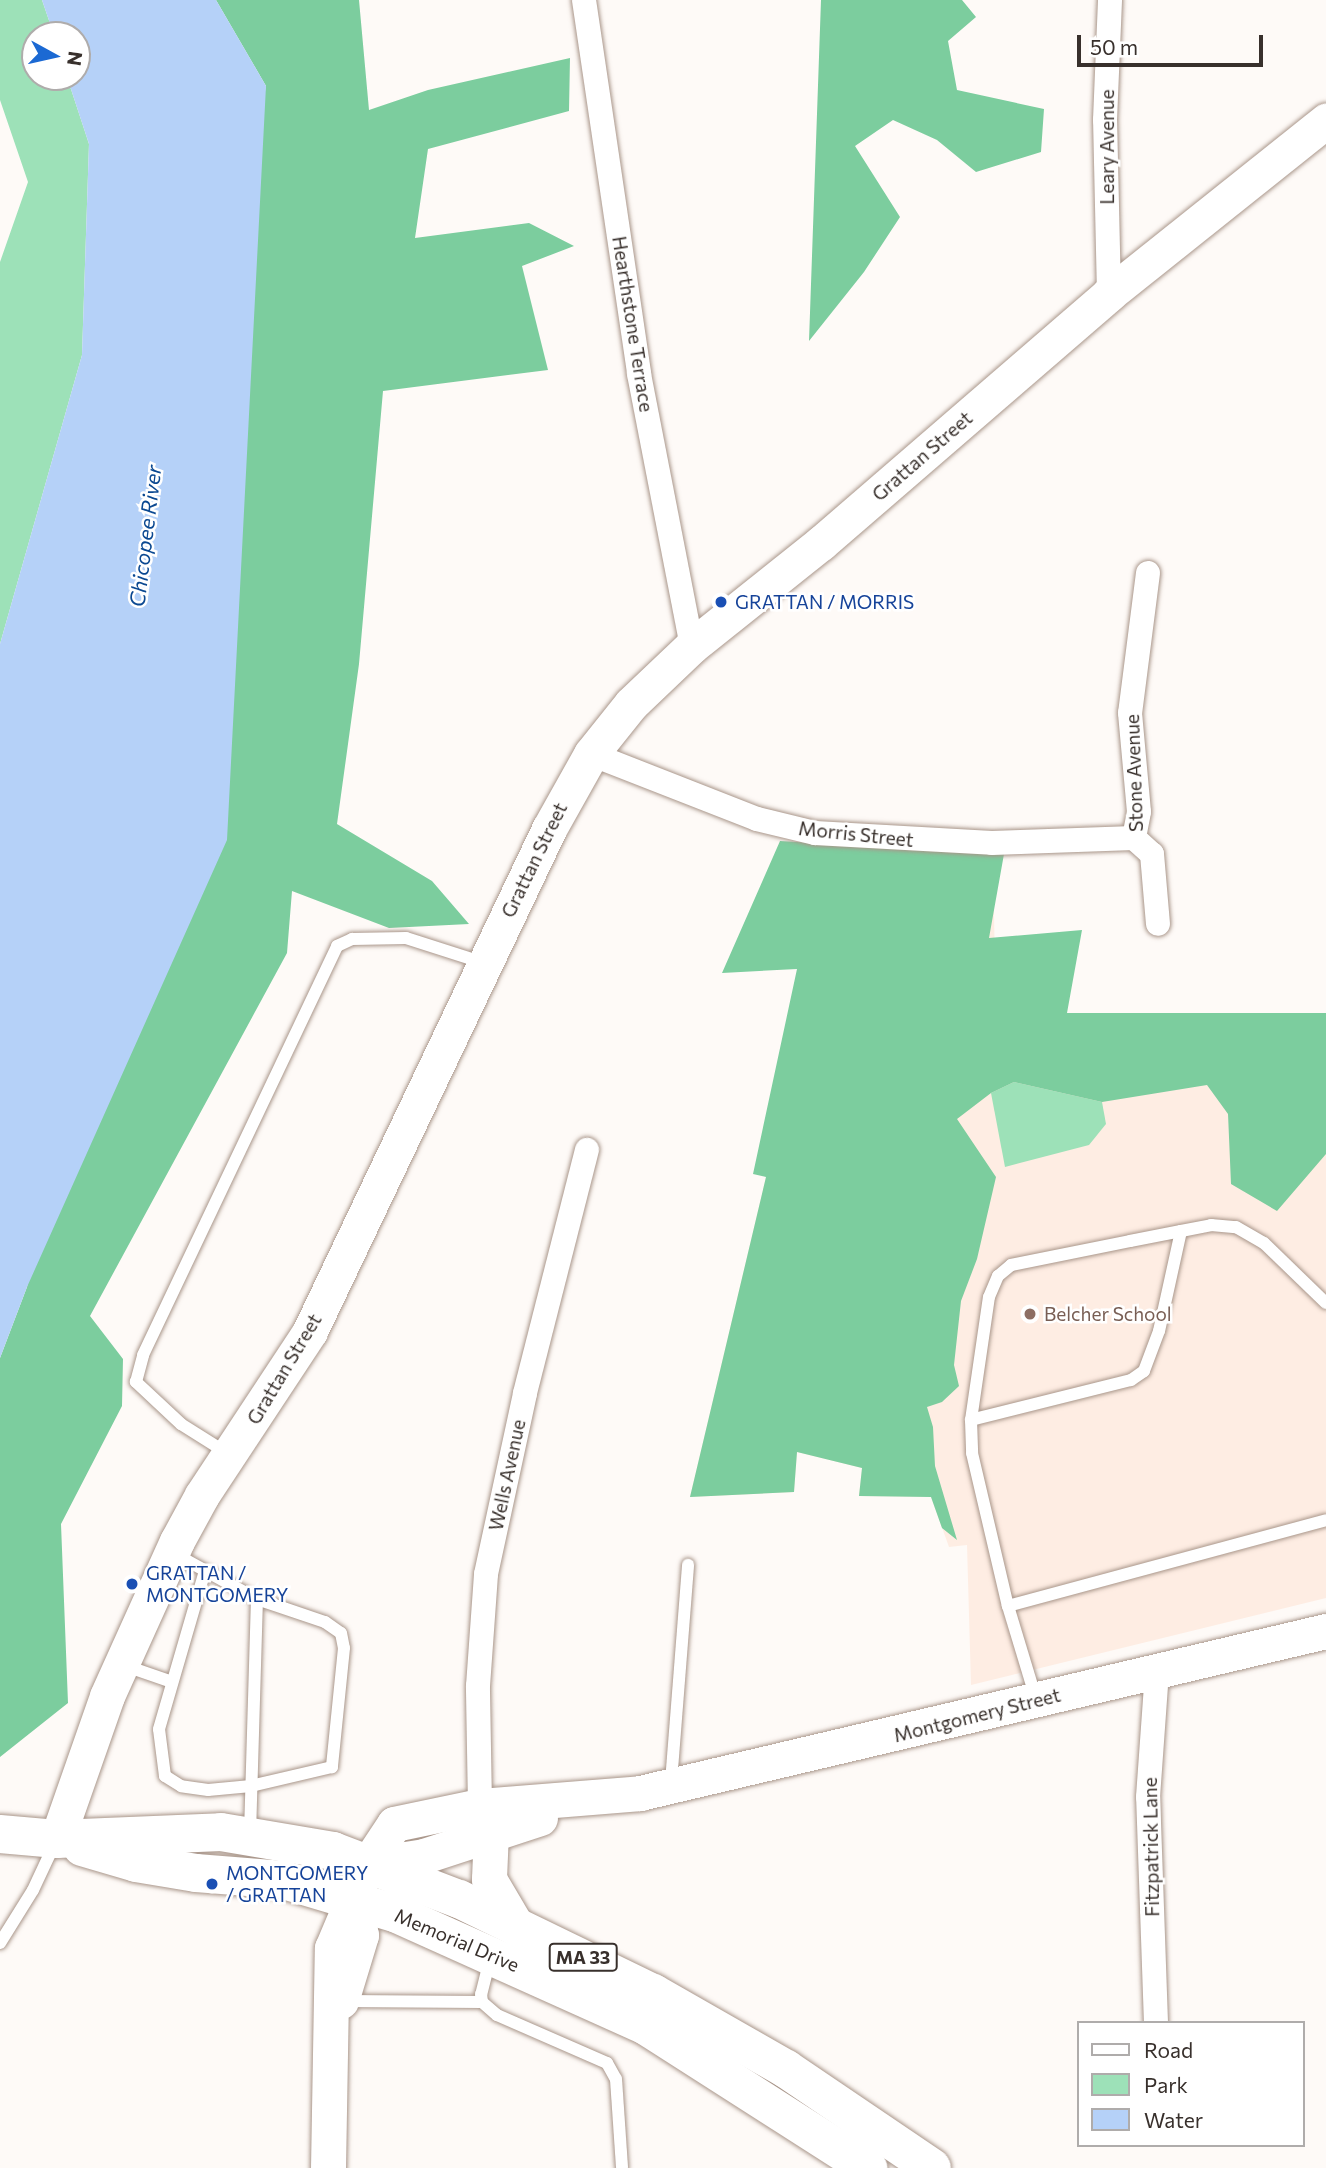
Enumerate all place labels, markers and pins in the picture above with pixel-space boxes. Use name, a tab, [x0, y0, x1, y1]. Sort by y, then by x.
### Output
place label: GRATTAN / MORRIS	[735, 591, 914, 613]
marker: GRATTAN / MORRIS	[713, 594, 729, 610]
place label: Belcher School	[1044, 1303, 1172, 1325]
marker: Belcher School	[1022, 1306, 1038, 1322]
place label: GRATTAN / MONTGOMERY	[146, 1562, 288, 1606]
marker: GRATTAN / MONTGOMERY	[124, 1576, 140, 1592]
place label: MONTGOMERY / GRATTAN	[226, 1862, 368, 1906]
marker: MONTGOMERY / GRATTAN	[204, 1876, 220, 1892]

